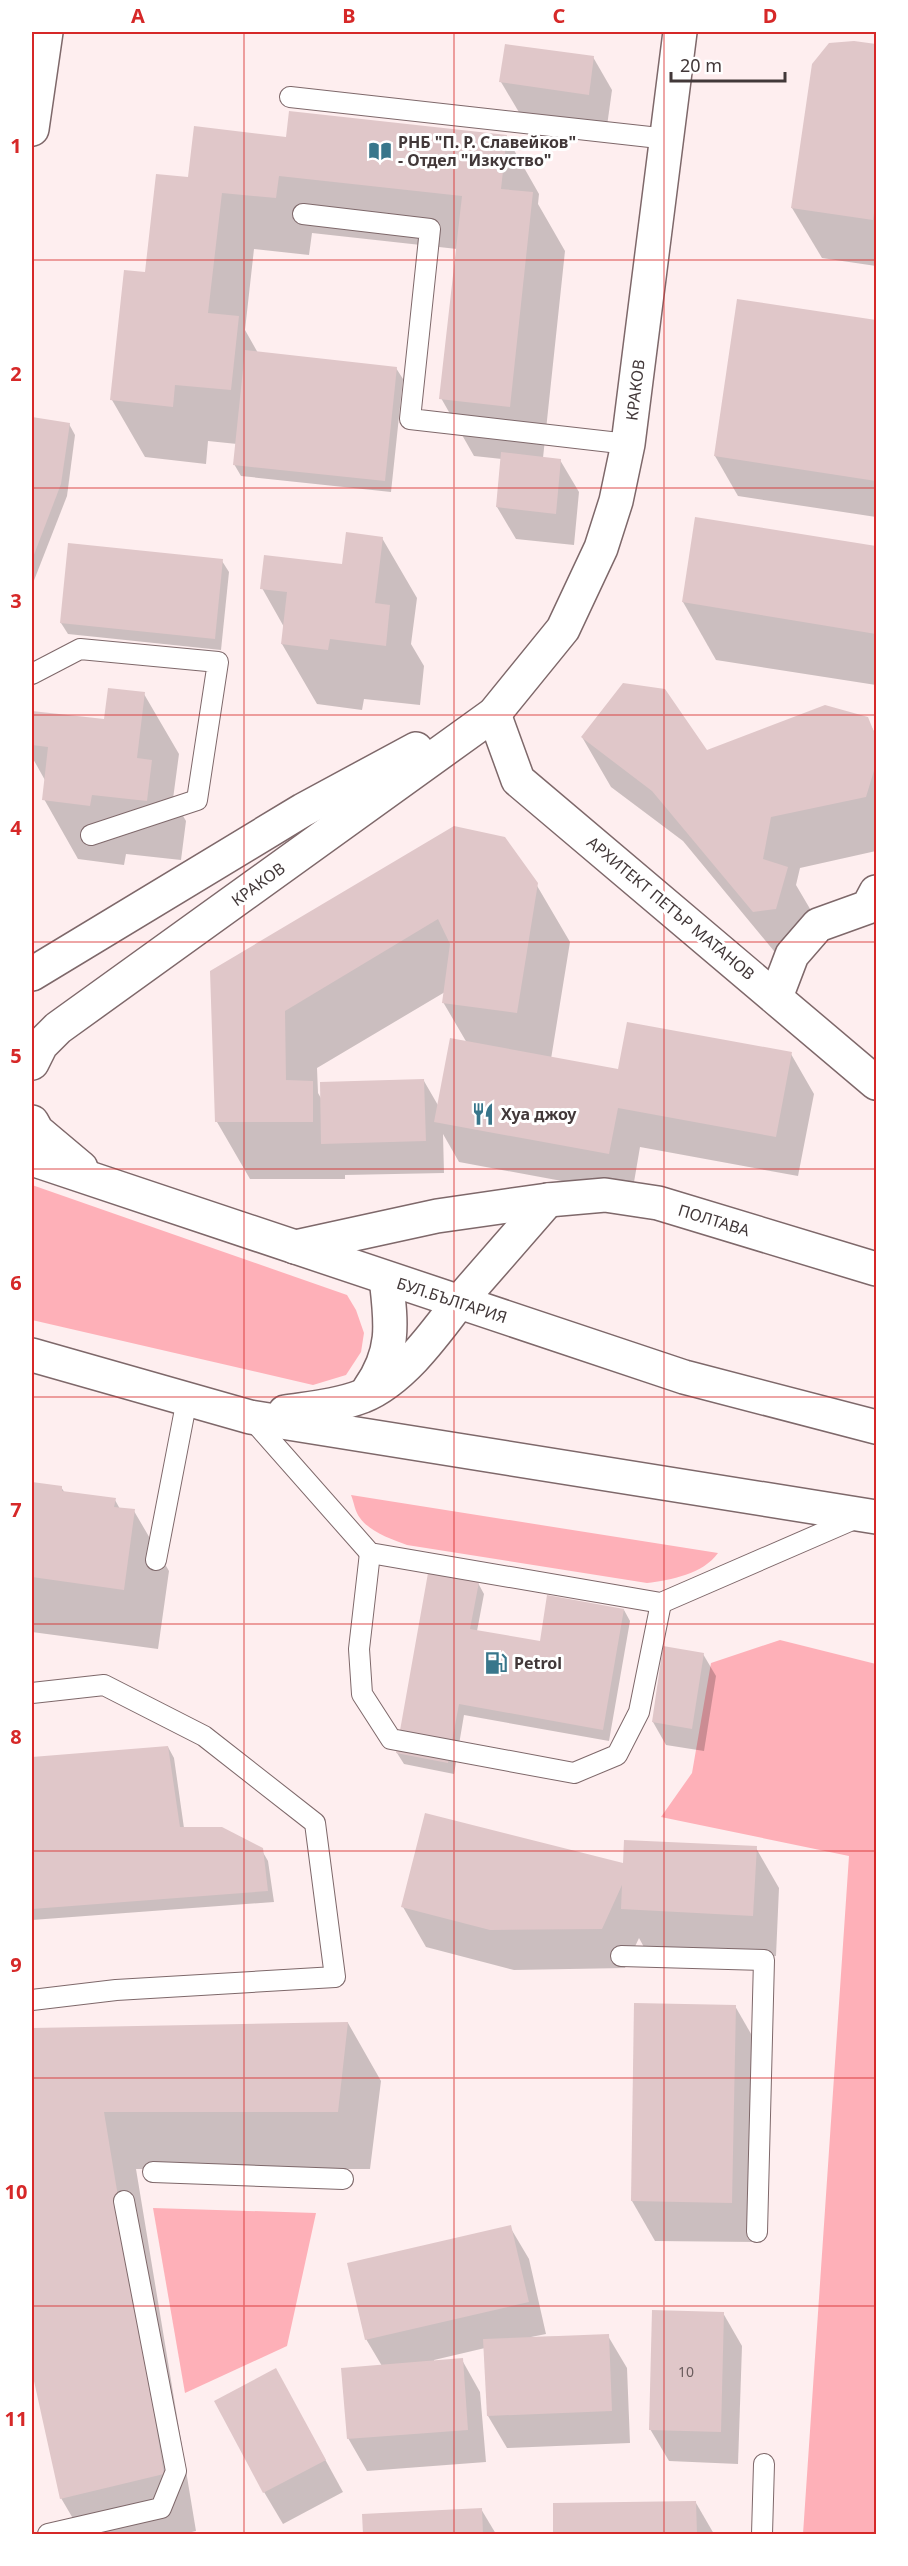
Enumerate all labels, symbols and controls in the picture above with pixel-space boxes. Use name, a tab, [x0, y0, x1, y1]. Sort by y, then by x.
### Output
text: A	[131, 2, 145, 29]
text: B	[342, 2, 356, 29]
text: C	[553, 2, 566, 29]
text: D	[763, 2, 777, 29]
scale bar	[671, 45, 785, 83]
text: 20 m	[680, 53, 722, 77]
place label: РНБ "П. Р. Славейков" - Отдел "Изкуство"	[398, 131, 576, 171]
text: 1	[10, 132, 22, 159]
library icon: РНБ "П. Р. Славейков" - Отдел "Изкуство"	[367, 138, 393, 164]
street label: КРАКОВ	[620, 358, 650, 422]
text: 2	[10, 360, 22, 387]
text: 3	[10, 587, 22, 614]
text: 4	[10, 814, 22, 841]
street label: АРХИТЕКТ ПЕТЪР МАТАНОВ	[582, 831, 760, 985]
street label: КРАКОВ	[227, 857, 289, 911]
text: 5	[10, 1042, 22, 1069]
restaurant icon: Хуа джоу	[470, 1101, 496, 1127]
place label: Хуа джоу	[501, 1103, 577, 1125]
street label: ПОЛТАВА	[676, 1199, 753, 1241]
text: 6	[10, 1269, 22, 1296]
street label: БУЛ.БЪЛГАРИЯ	[394, 1272, 510, 1328]
text: 7	[10, 1496, 22, 1523]
fuel station icon: Petrol	[483, 1650, 509, 1676]
place label: Petrol	[514, 1652, 562, 1674]
text: 8	[10, 1723, 22, 1750]
text: 9	[10, 1951, 22, 1978]
text: 10	[5, 2178, 27, 2205]
house number: 10	[678, 2362, 694, 2381]
text: 11	[5, 2405, 27, 2432]

